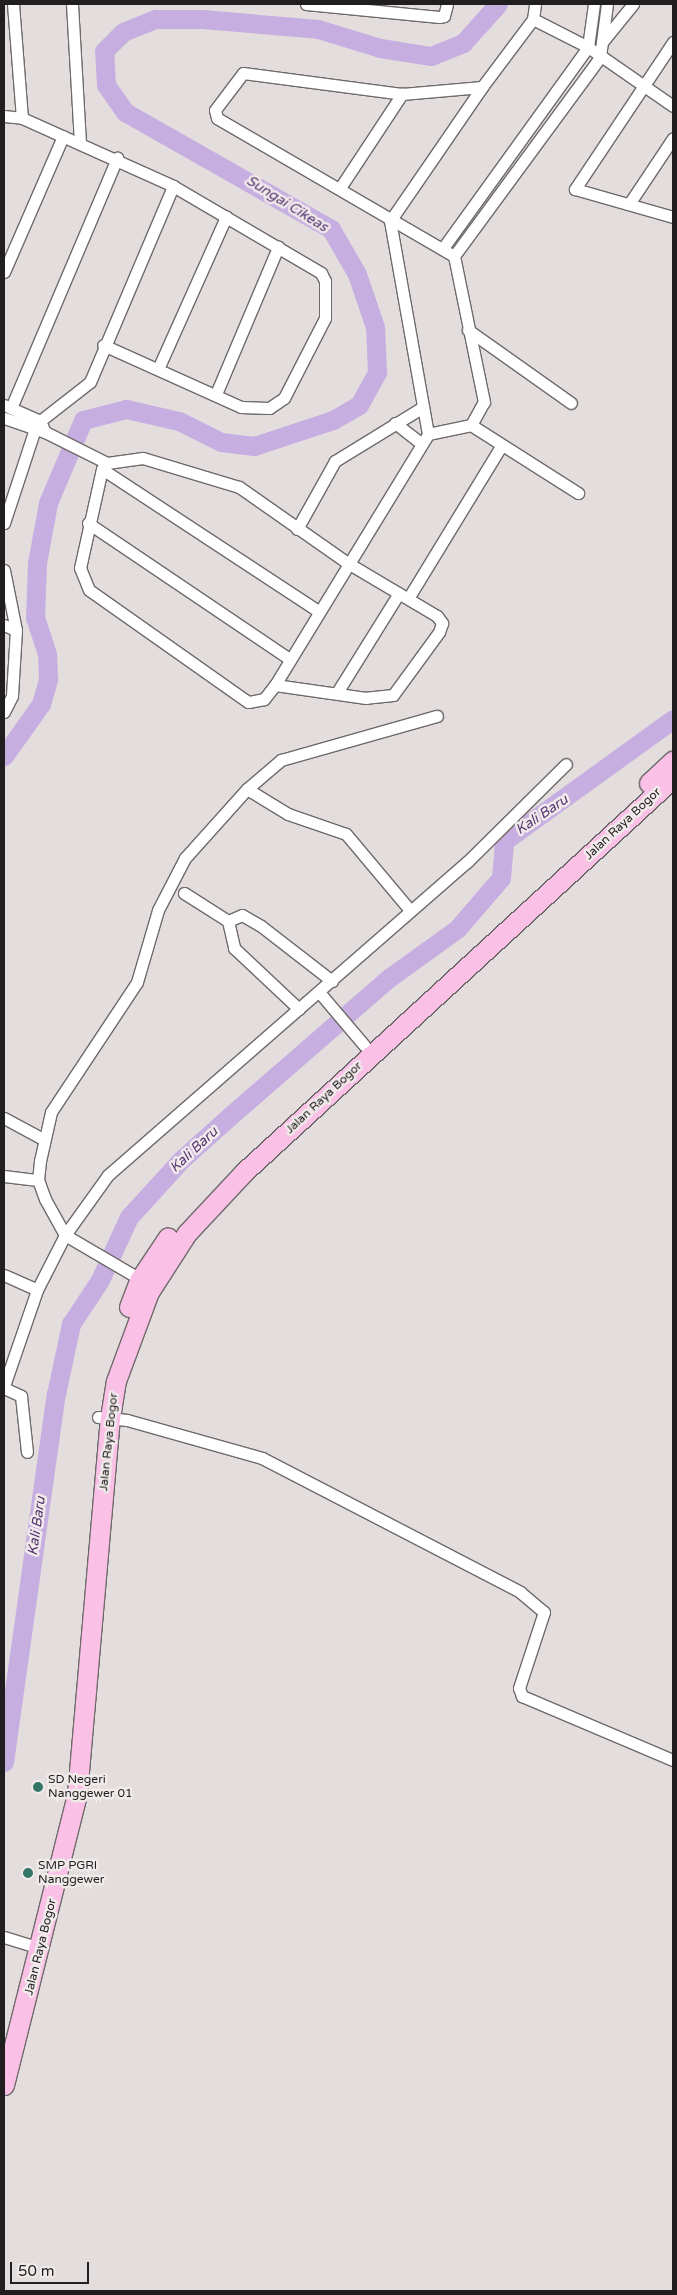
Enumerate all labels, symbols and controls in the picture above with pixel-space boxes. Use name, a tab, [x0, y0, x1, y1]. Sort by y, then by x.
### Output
water label: Sungai Cikeas	[243, 172, 331, 236]
street label: Jalan Raya Bogor	[582, 785, 664, 863]
water label: Kali Baru	[513, 791, 571, 839]
street label: Jalan Raya Bogor	[283, 1059, 365, 1137]
water label: Kali Baru	[167, 1124, 221, 1176]
street label: Jalan Raya Bogor	[97, 1392, 121, 1492]
water label: Kali Baru	[25, 1495, 49, 1557]
place label: SD Negeri Nanggewer 01	[48, 1773, 133, 1801]
marker: SD Negeri Nanggewer 01	[32, 1781, 44, 1793]
place label: SMP PGRI Nanggewer	[38, 1859, 104, 1887]
marker: SMP PGRI Nanggewer	[22, 1867, 34, 1879]
street label: Jalan Raya Bogor	[22, 1897, 60, 1997]
scale bar	[12, 2252, 91, 2284]
text: 50 m	[18, 2262, 55, 2280]

